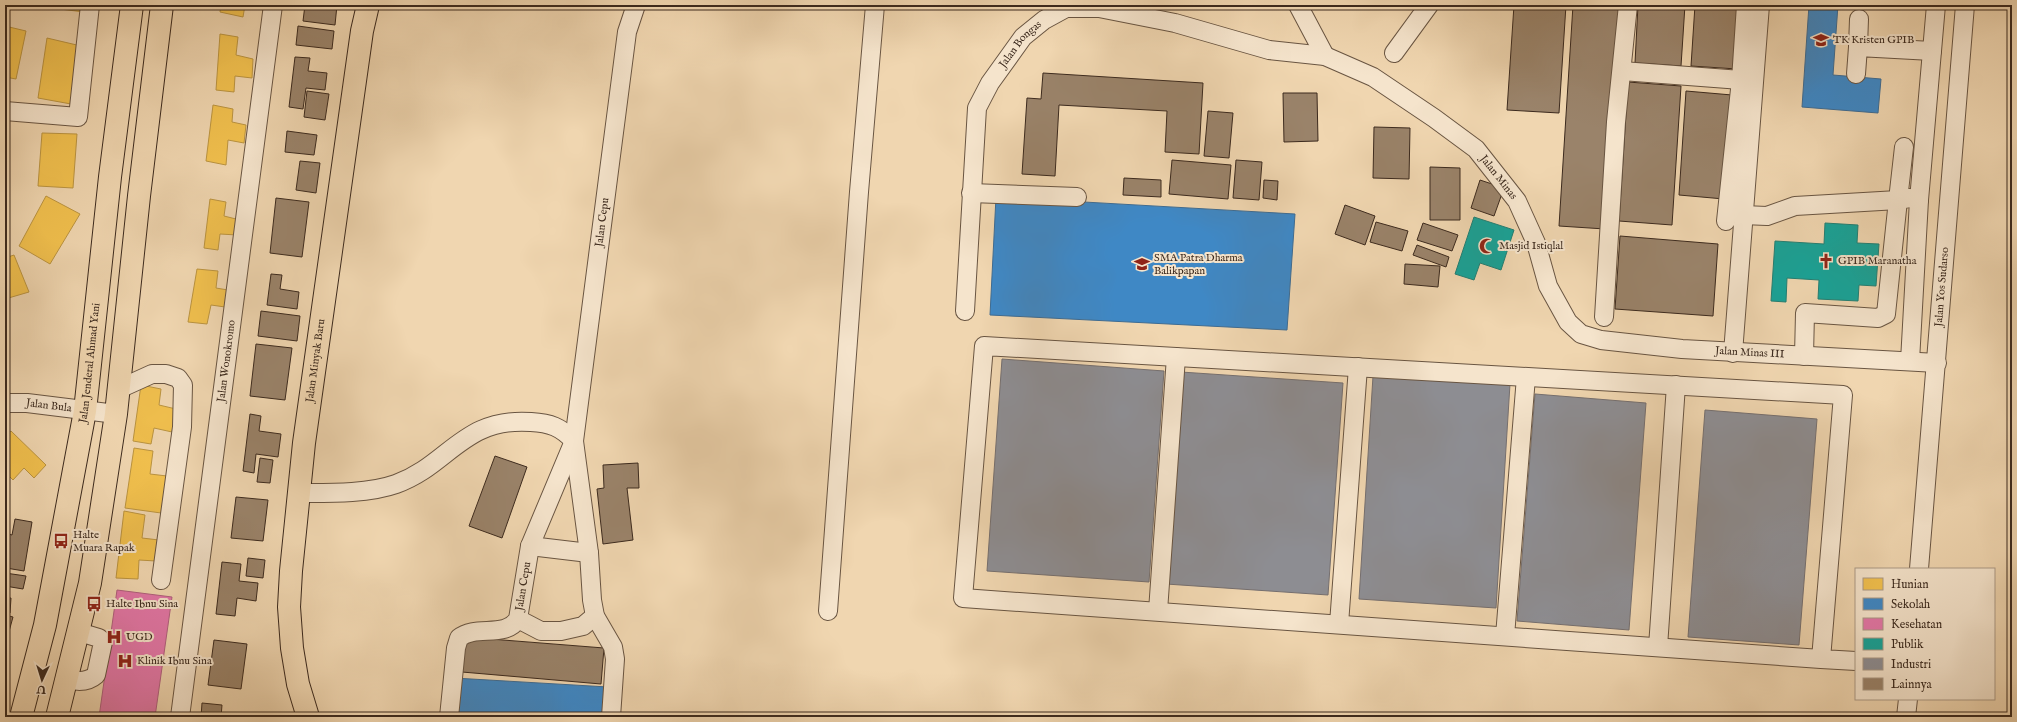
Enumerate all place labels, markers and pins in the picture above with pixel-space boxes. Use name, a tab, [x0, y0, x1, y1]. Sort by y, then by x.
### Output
school or university icon: TK Kristen GPIB	[1812, 31, 1830, 49]
place label: TK Kristen GPIB	[1833, 33, 1914, 47]
mosque icon: Masjid Istiqlal	[1478, 237, 1496, 255]
place label: Masjid Istiqlal	[1499, 239, 1563, 253]
place label: SMA Patra Dharma Balikpapan	[1154, 251, 1243, 278]
church icon: GPIB Maranatha	[1817, 252, 1835, 270]
place label: GPIB Maranatha	[1838, 254, 1917, 268]
school or university icon: SMA Patra Dharma Balikpapan	[1133, 255, 1151, 273]
place label: Halte Muara Rapak	[73, 528, 135, 555]
bus stop icon: Halte Muara Rapak	[52, 532, 70, 550]
bus stop icon: Halte Ibnu Sina	[85, 595, 103, 613]
place label: Halte Ibnu Sina	[106, 597, 178, 611]
hospital icon: UGD	[105, 628, 123, 646]
place label: UGD	[126, 630, 153, 644]
hospital icon: Klinik Ibnu Sina	[116, 652, 134, 670]
place label: Klinik Ibnu Sina	[137, 654, 212, 668]

